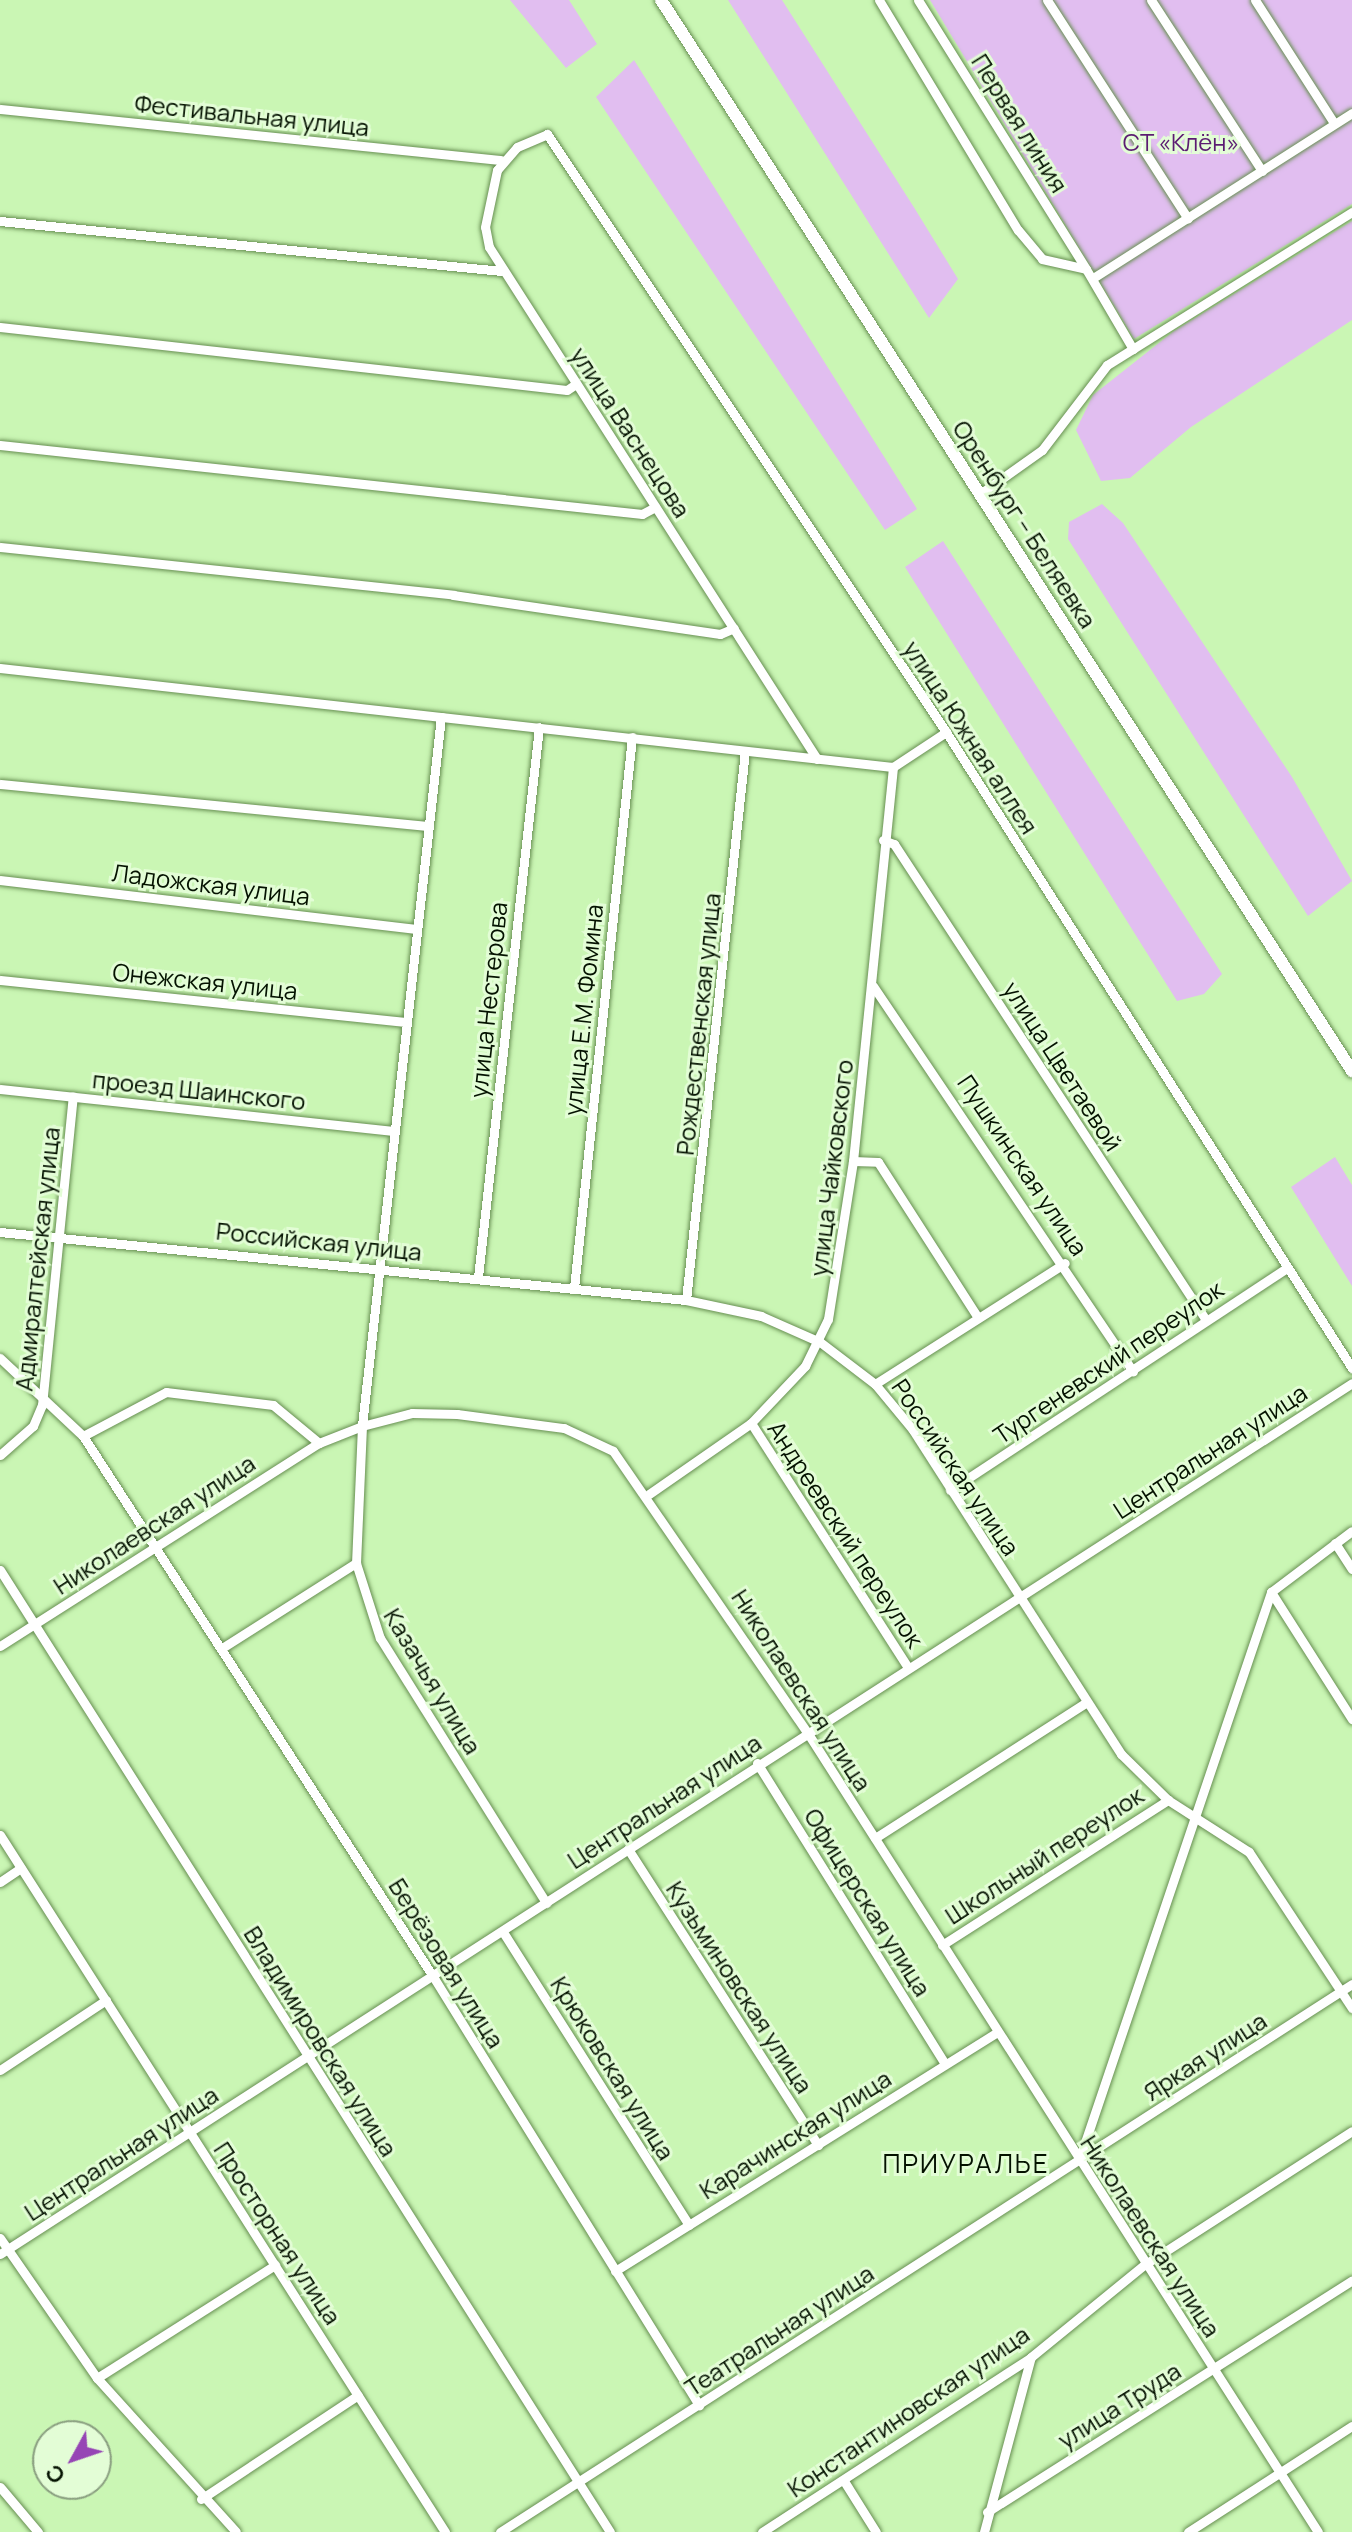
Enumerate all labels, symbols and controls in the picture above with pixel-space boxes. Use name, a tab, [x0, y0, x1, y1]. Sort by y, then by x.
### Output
street label: Первая линия	[966, 49, 1074, 197]
street label: Фестивальная улица	[133, 88, 371, 142]
park label: СТ «Клён»	[1122, 128, 1240, 156]
street label: улица Васнецова	[565, 341, 697, 523]
street label: Оренбург – Беляевка	[947, 415, 1103, 633]
street label: улица Южная аллея	[898, 635, 1044, 839]
street label: Ладожская улица	[110, 858, 312, 910]
street label: Рождественская улица	[670, 891, 726, 1157]
street label: улица Нестерова	[463, 901, 513, 1099]
street label: улица Е.М. Фомина	[558, 903, 608, 1117]
street label: Онежская улица	[111, 957, 299, 1005]
street label: улица Цветаевой	[997, 976, 1129, 1156]
street label: улица Чайковского	[803, 1058, 859, 1278]
street label: проезд Шаинского	[91, 1064, 307, 1116]
street label: Пушкинская улица	[952, 1069, 1094, 1261]
street label: Адмиралтейская улица	[9, 1126, 65, 1392]
street label: Российская улица	[215, 1216, 423, 1266]
street label: Тургеневский переулок	[988, 1274, 1228, 1450]
street label: Российская улица	[886, 1373, 1026, 1561]
street label: Центральная улица	[1108, 1378, 1312, 1524]
street label: Андреевский переулок	[762, 1415, 930, 1653]
street label: Николаевская улица	[48, 1448, 260, 1600]
street label: Николаевская улица	[726, 1584, 878, 1796]
street label: Казачья улица	[378, 1603, 488, 1759]
street label: Центральная улица	[562, 1728, 766, 1874]
street label: Школьный переулок	[940, 1780, 1148, 1930]
street label: Офицерская улица	[799, 1803, 937, 2001]
street label: Берёзовая улица	[383, 1873, 511, 2053]
street label: Кузьминовская улица	[661, 1876, 819, 2098]
street label: Владимировская улица	[238, 1921, 404, 2161]
street label: Крюковская улица	[545, 1971, 681, 2165]
street label: Яркая улица	[1138, 2006, 1272, 2106]
street label: Карачинская улица	[694, 2063, 896, 2205]
street label: Центральная улица	[19, 2080, 223, 2226]
street label: Николаевская улица	[1075, 2130, 1227, 2342]
street label: Просторная улица	[208, 2136, 348, 2330]
district label: ПРИУРАЛЬЕ	[882, 2148, 1050, 2180]
street label: Театральная улица	[679, 2258, 879, 2402]
street label: Константиновская улица	[782, 2319, 1034, 2503]
street label: улица Труда	[1052, 2356, 1186, 2454]
north arrow	[32, 2420, 112, 2500]
text: С	[38, 2458, 72, 2490]

